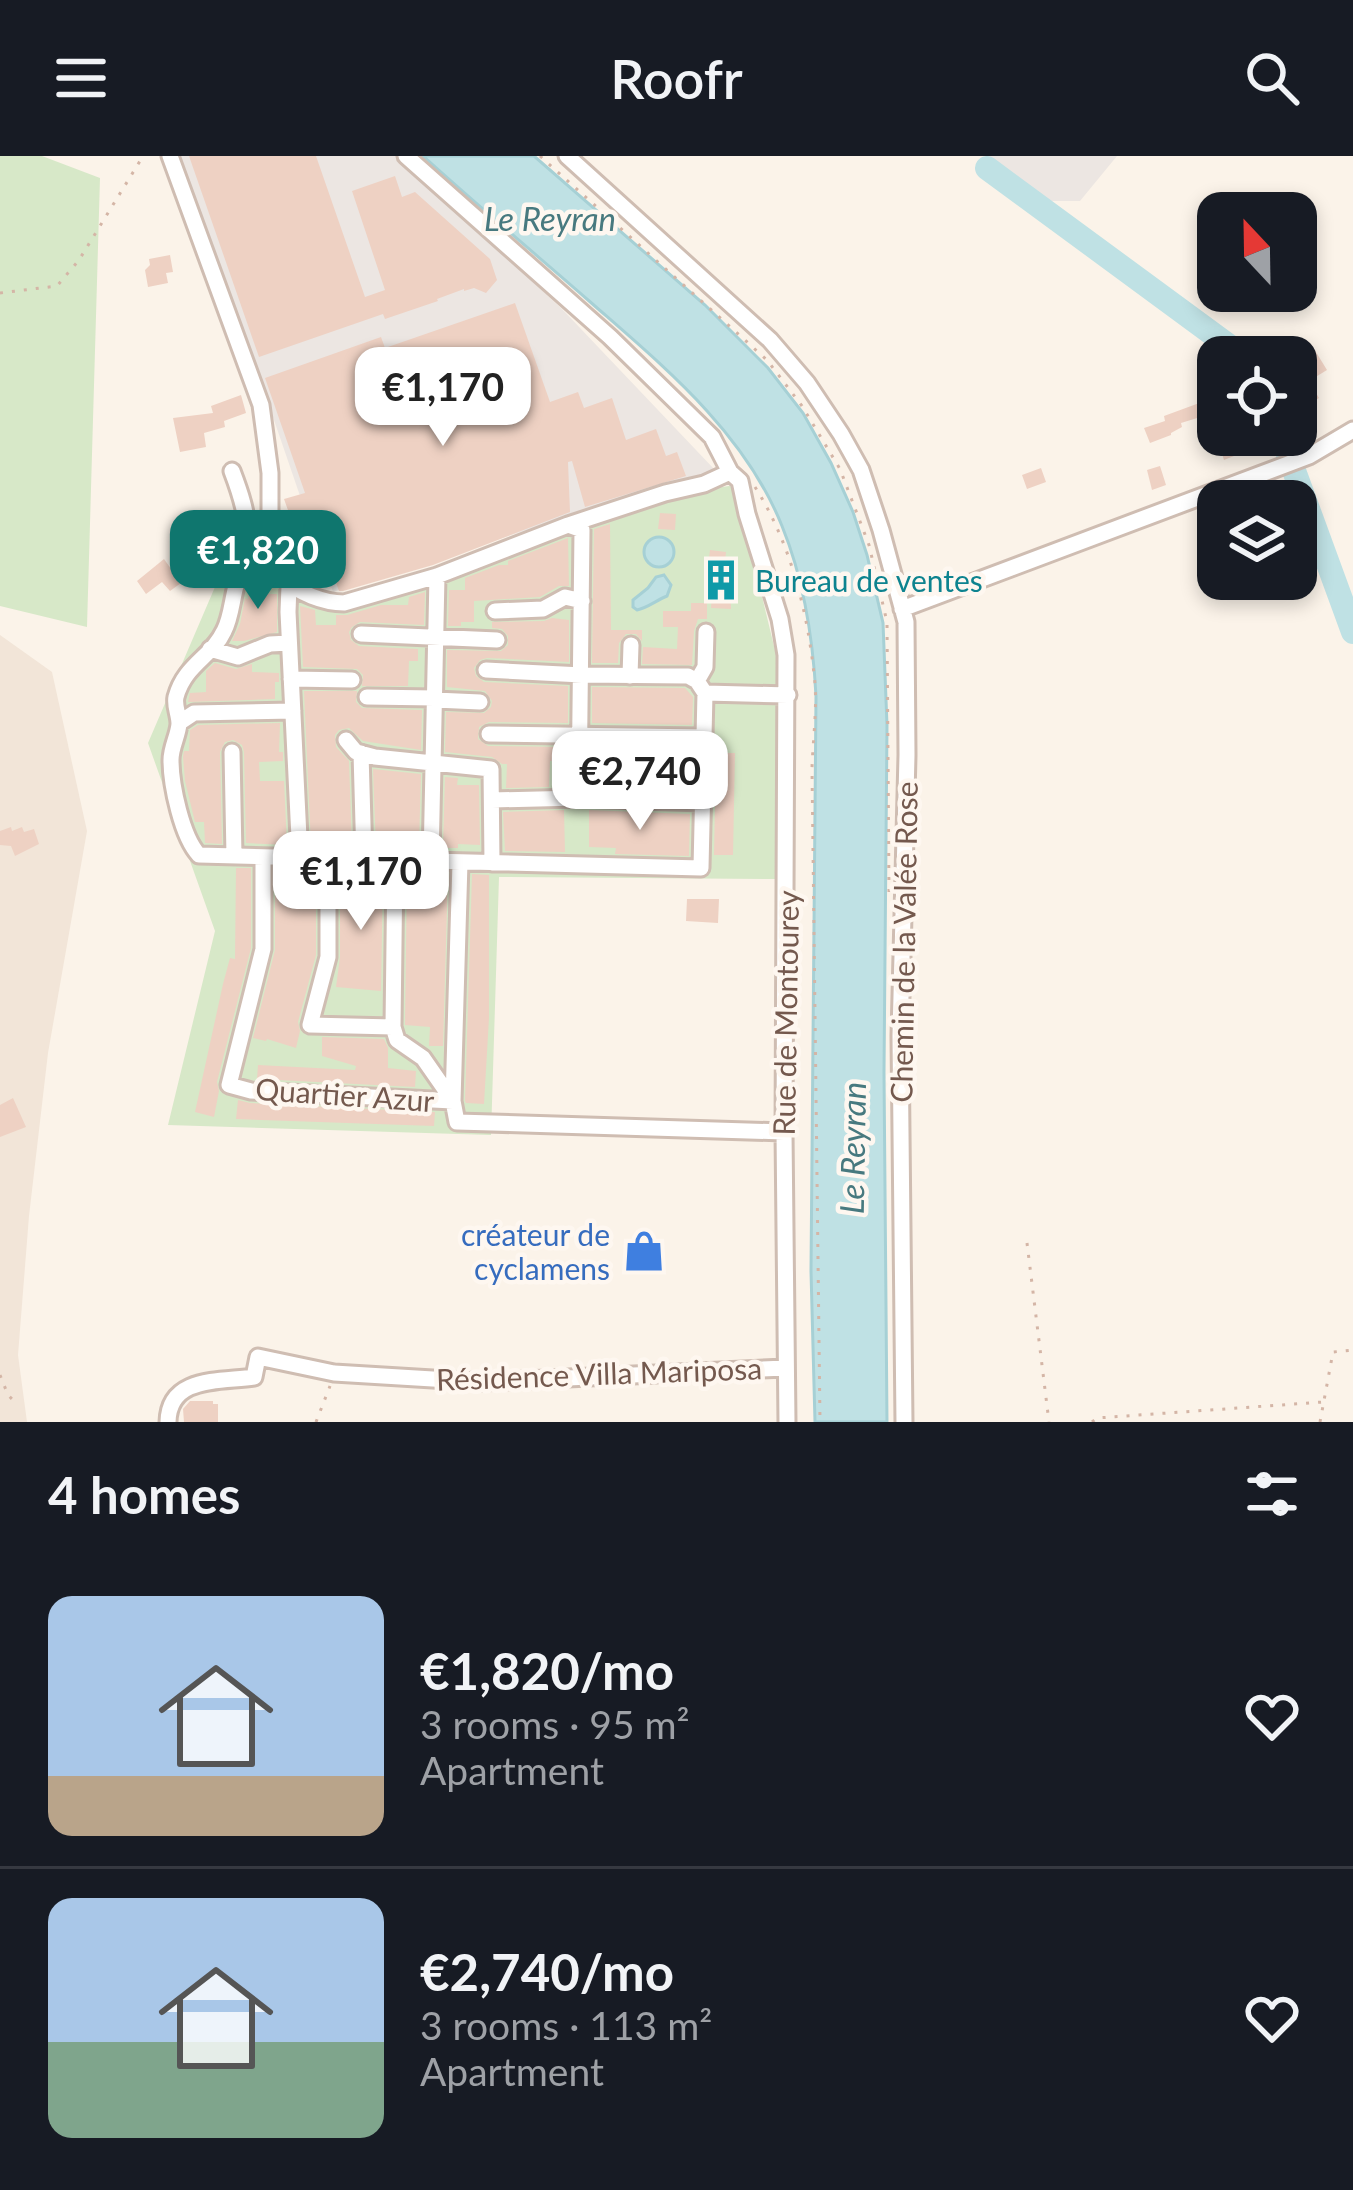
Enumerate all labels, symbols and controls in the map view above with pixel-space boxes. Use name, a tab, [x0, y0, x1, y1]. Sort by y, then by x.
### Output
icon: menu	[48, 45, 114, 111]
icon: search	[1239, 45, 1305, 111]
text: Roofr	[610, 46, 743, 111]
north arrow	[1197, 192, 1317, 312]
map controls	[1197, 192, 1317, 600]
water label: Le Reyran	[484, 198, 616, 238]
button: locate	[1197, 336, 1317, 456]
pin: €1,170	[345, 347, 541, 449]
text: €1,170	[382, 363, 504, 409]
button: layers	[1197, 480, 1317, 600]
pin: €1,820	[160, 510, 356, 612]
text: €1,820	[197, 526, 319, 572]
building icon: Bureau de ventes	[698, 557, 744, 603]
place label: Bureau de ventes	[755, 562, 983, 598]
pin: €2,740	[542, 731, 738, 833]
text: €2,740	[579, 747, 701, 793]
street label: Chemin de la Valée Rose	[882, 781, 924, 1103]
pin: €1,170	[263, 831, 459, 933]
text: €1,170	[300, 847, 422, 893]
street label: Rue de Montourey	[765, 890, 805, 1136]
street label: Quartier Azur	[254, 1070, 436, 1118]
water label: Le Reyran	[831, 1082, 873, 1214]
place label: créateur de cyclamens	[461, 1216, 610, 1286]
shop icon: créateur de cyclamens	[621, 1228, 667, 1274]
street label: Résidence Villa Mariposa	[435, 1349, 763, 1397]
icon: filters	[1239, 1461, 1305, 1527]
text: 4 homes	[48, 1464, 240, 1525]
text: €1,820/mo	[420, 1640, 674, 1701]
icon: home	[144, 1644, 288, 1788]
icon: heart	[1239, 1683, 1305, 1749]
text: 3 rooms · 95 m²	[420, 1701, 690, 1747]
text: Apartment	[420, 1747, 604, 1793]
text: €2,740/mo	[420, 1941, 674, 2002]
icon: home	[144, 1946, 288, 2090]
icon: heart	[1239, 1985, 1305, 2051]
text: 3 rooms · 113 m²	[420, 2002, 712, 2048]
text: Apartment	[420, 2048, 604, 2094]

